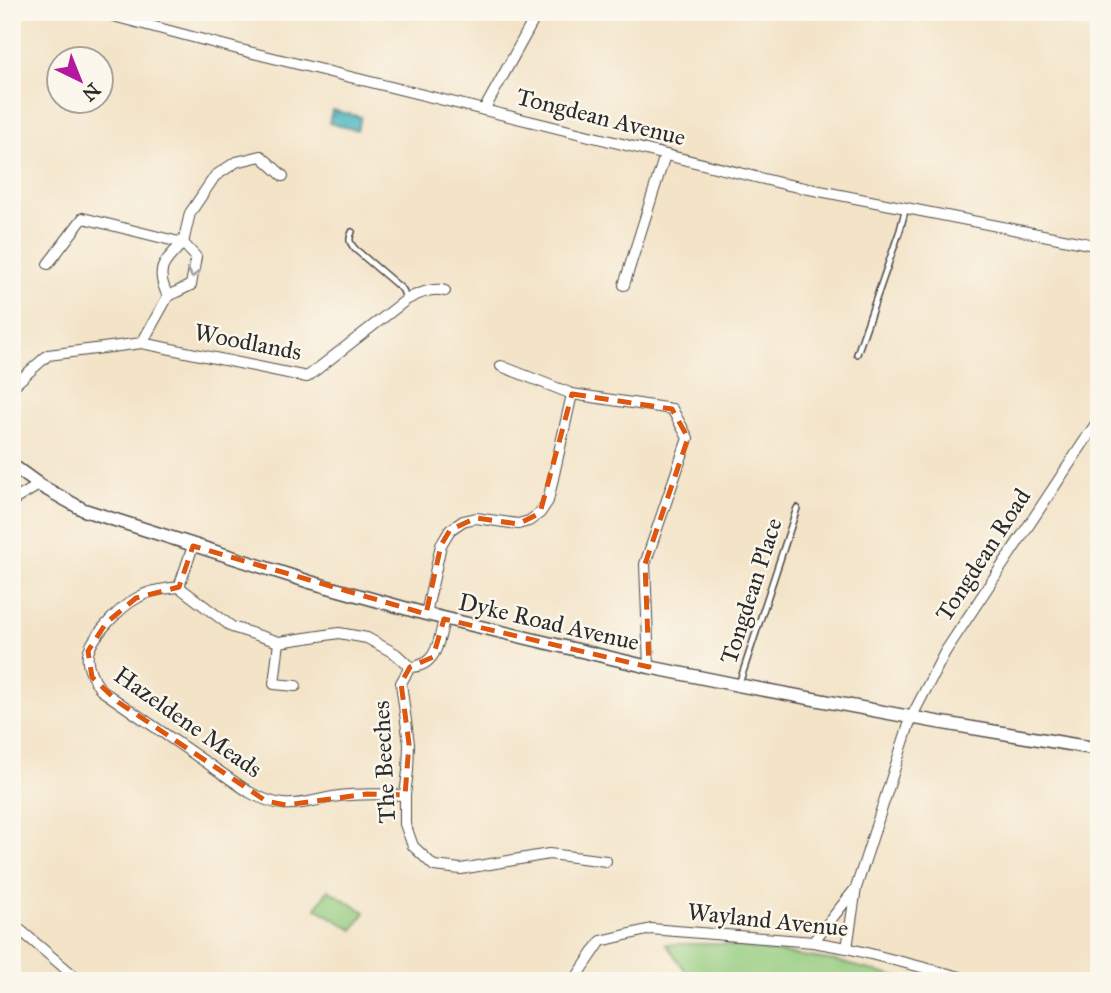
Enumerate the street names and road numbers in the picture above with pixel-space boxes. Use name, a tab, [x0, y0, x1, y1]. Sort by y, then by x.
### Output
street label: Tongdean Avenue	[513, 81, 689, 153]
street label: Woodlands	[192, 317, 304, 367]
street label: Tongdean Road	[929, 483, 1037, 627]
street label: Tongdean Place	[713, 514, 789, 668]
street label: Dyke Road Avenue	[456, 587, 642, 657]
street label: Hazeldene Meads	[108, 660, 268, 784]
street label: The Beeches	[366, 700, 402, 824]
street label: Wayland Avenue	[686, 897, 850, 943]

